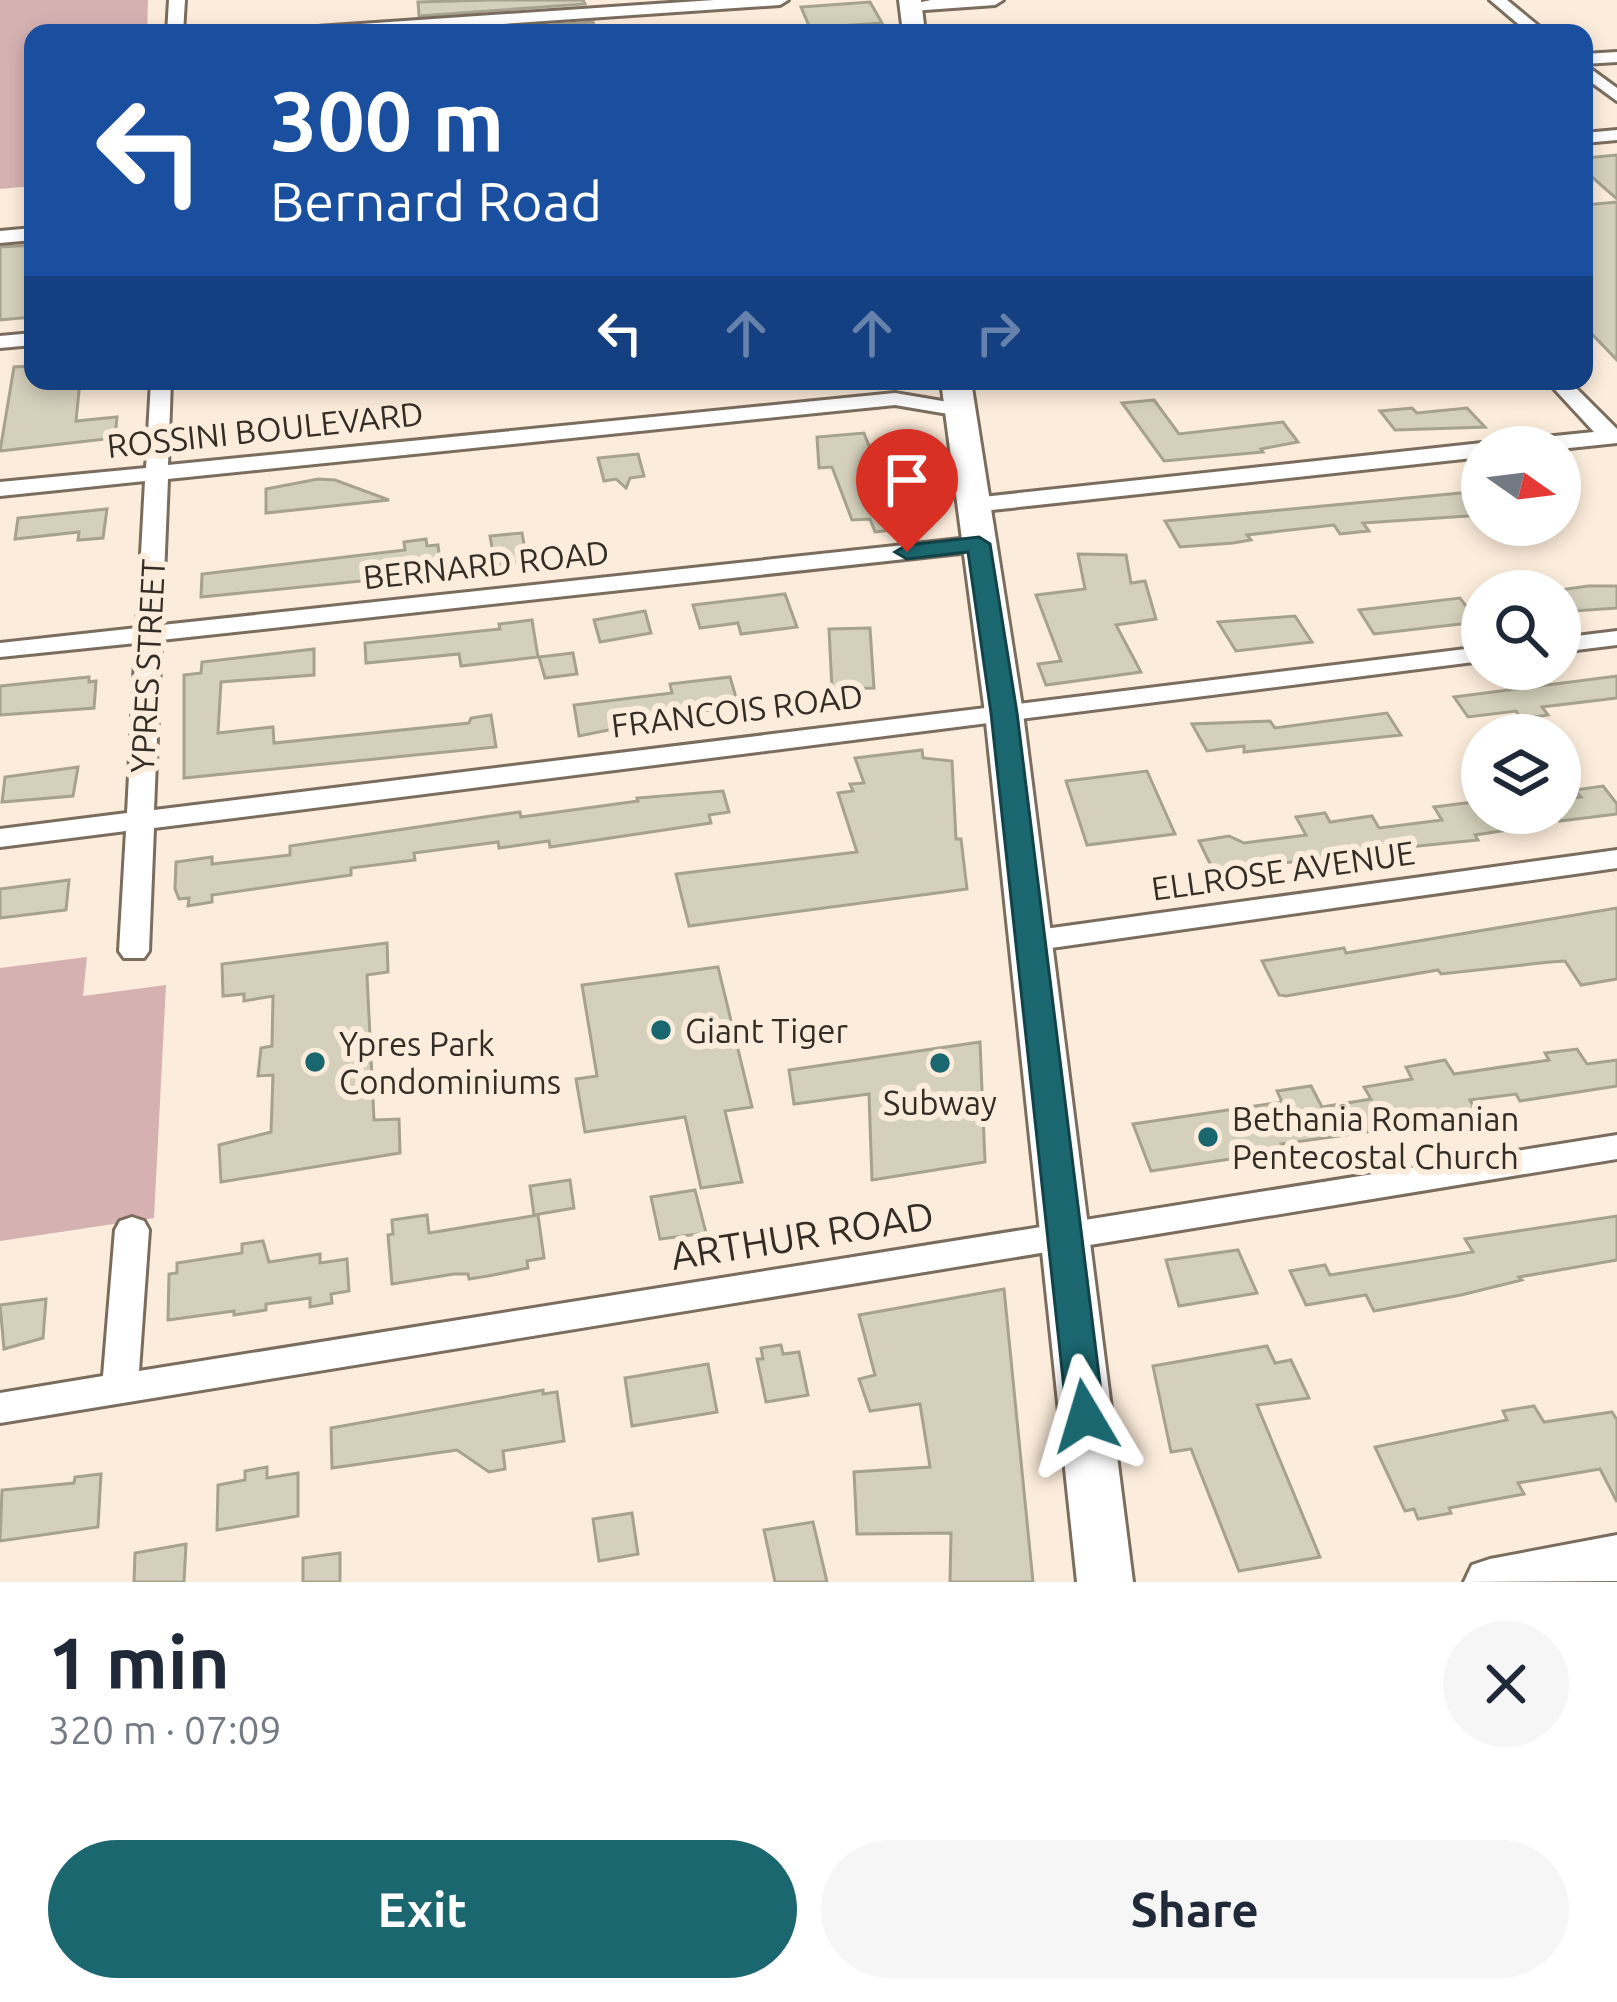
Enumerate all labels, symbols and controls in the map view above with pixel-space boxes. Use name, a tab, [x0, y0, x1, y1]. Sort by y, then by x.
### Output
icon: left	[72, 72, 228, 228]
text: 300 m	[270, 73, 504, 167]
text: Bernard Road	[270, 171, 602, 231]
icon: left	[587, 300, 653, 366]
icon: ahead	[713, 300, 779, 366]
icon: ahead	[839, 300, 905, 366]
icon: right	[965, 300, 1031, 366]
street label: ROSSINI BOULEVARD	[105, 394, 425, 464]
north arrow	[1461, 426, 1581, 546]
map controls	[1461, 426, 1581, 834]
pin	[856, 429, 958, 552]
icon: arrive	[874, 447, 940, 513]
street label: BERNARD ROAD	[361, 533, 611, 595]
street label: YPRES STREET	[123, 558, 171, 774]
button: search	[1461, 570, 1581, 690]
street label: FRANCOIS ROAD	[609, 676, 865, 744]
button: layers	[1461, 714, 1581, 834]
street label: ELLROSE AVENUE	[1149, 833, 1417, 907]
place label: Giant Tiger	[685, 1012, 849, 1049]
marker: Giant Tiger	[648, 1017, 674, 1043]
place label: Ypres Park Condominiums	[339, 1025, 561, 1100]
marker: Ypres Park Condominiums	[302, 1049, 328, 1075]
marker: Subway	[927, 1050, 953, 1076]
place label: Subway	[883, 1084, 997, 1121]
place label: Bethania Romanian Pentecostal Church	[1232, 1100, 1519, 1175]
marker: Bethania Romanian Pentecostal Church	[1195, 1124, 1221, 1150]
street label: ARTHUR ROAD	[668, 1193, 936, 1277]
position arrow	[1022, 1353, 1148, 1479]
button: close	[1443, 1621, 1569, 1747]
text: 1 min	[48, 1622, 230, 1703]
text: 320 m · 07:09	[48, 1708, 282, 1751]
button: Exit	[48, 1840, 797, 1978]
button: Share	[821, 1840, 1569, 1978]

